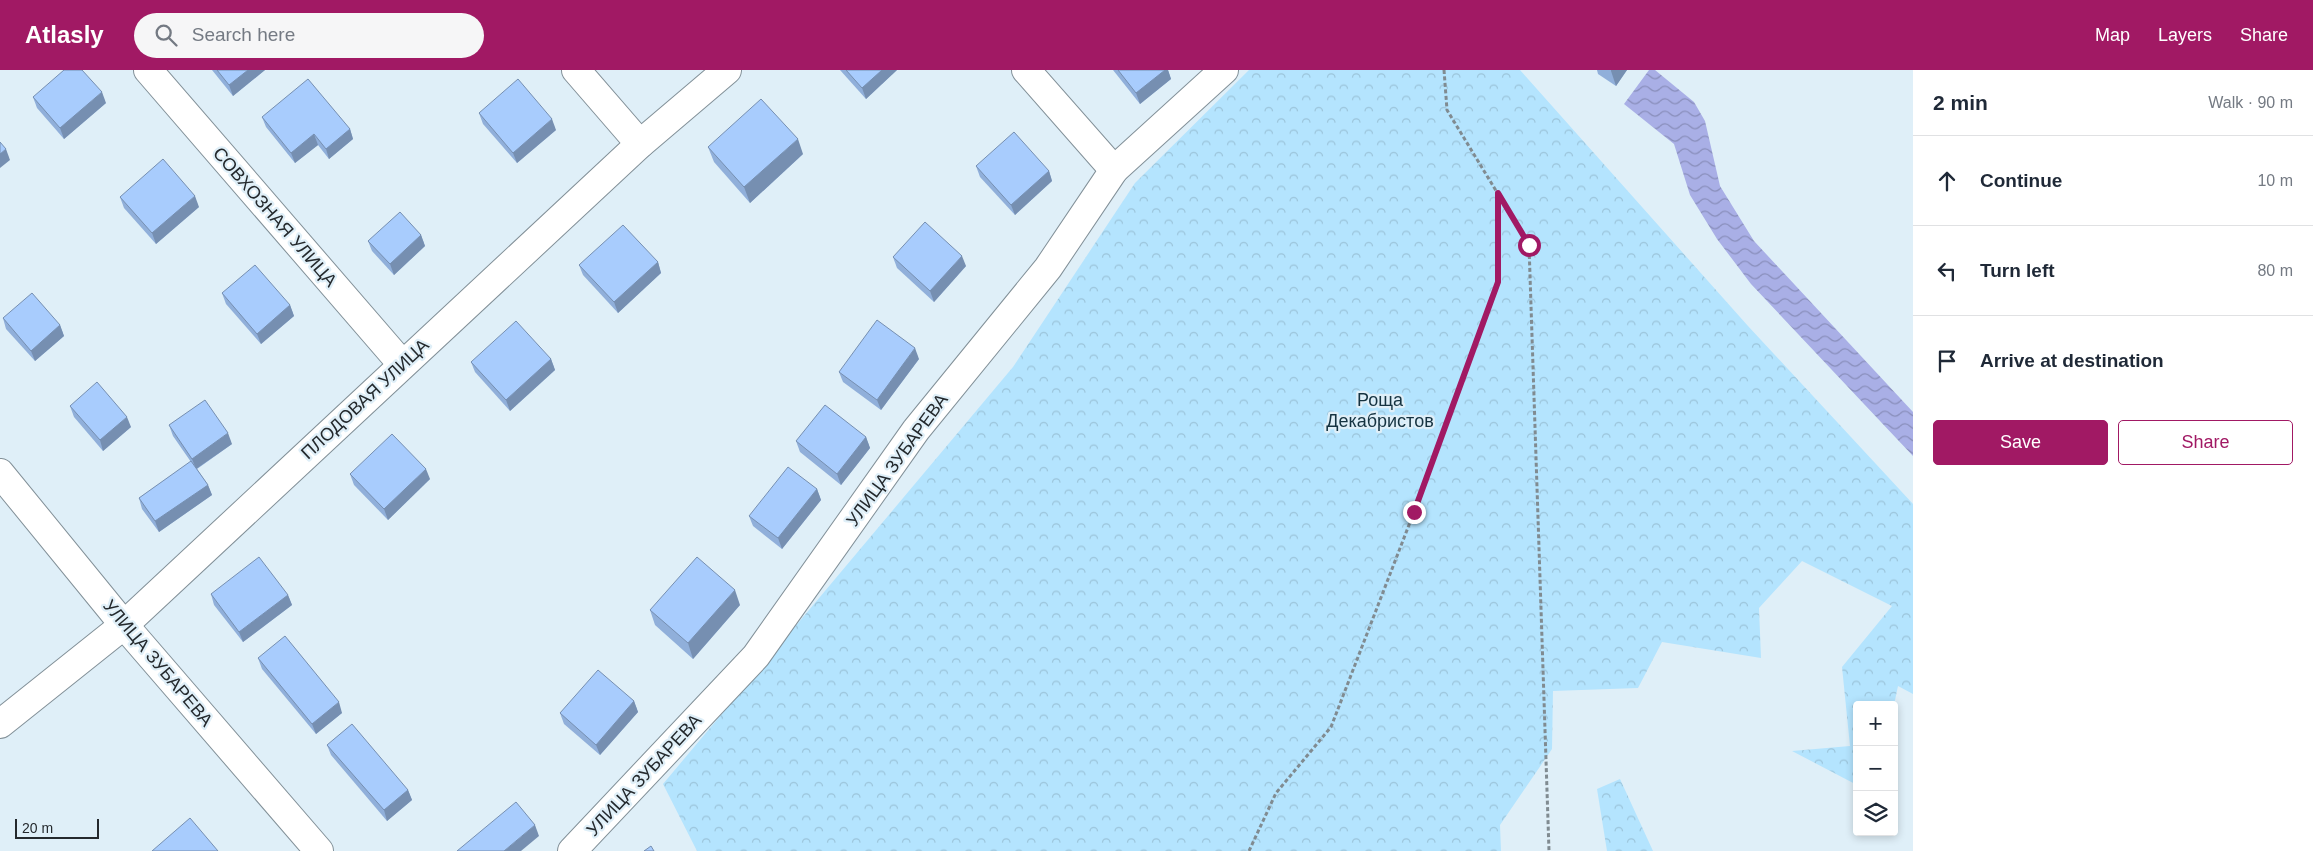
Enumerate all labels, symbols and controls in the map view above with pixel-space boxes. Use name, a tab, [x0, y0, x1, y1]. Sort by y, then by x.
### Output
search box	[134, 13, 484, 58]
text: Atlasly	[25, 21, 104, 48]
icon: search	[152, 21, 180, 49]
text: Search here	[192, 24, 295, 45]
text: Map	[2095, 25, 2130, 45]
text: Layers	[2158, 25, 2212, 45]
text: Share	[2240, 25, 2288, 45]
text: 2 min	[1933, 91, 1988, 114]
text: Walk · 90 m	[2208, 94, 2293, 111]
street label: СОВХОЗНАЯ УЛИЦА	[209, 143, 341, 291]
icon: ahead	[1933, 167, 1961, 195]
text: Continue	[1980, 170, 2062, 191]
text: 10 m	[2257, 172, 2293, 189]
route start	[1518, 234, 1541, 257]
icon: left	[1933, 257, 1961, 285]
text: Turn left	[1980, 260, 2055, 281]
text: 80 m	[2257, 262, 2293, 279]
street label: ПЛОДОВАЯ УЛИЦА	[297, 335, 433, 463]
icon: arrive	[1933, 347, 1961, 375]
text: Arrive at destination	[1980, 350, 2164, 371]
street label: УЛИЦА ЗУБАРЕВА	[842, 390, 952, 530]
park label: Роща Декабристов	[1326, 390, 1434, 431]
button: Save	[1933, 420, 2108, 465]
button: Share	[2118, 420, 2293, 465]
route end	[1403, 501, 1426, 524]
street label: УЛИЦА ЗУБАРЕВА	[99, 596, 217, 730]
map controls	[1853, 701, 1898, 836]
button: +	[1853, 701, 1898, 746]
street label: УЛИЦА ЗУБАРЕВА	[583, 710, 705, 840]
button: −	[1853, 746, 1898, 791]
button: layers	[1853, 791, 1898, 836]
scale bar	[15, 816, 99, 839]
text: 20 m	[22, 820, 53, 836]

